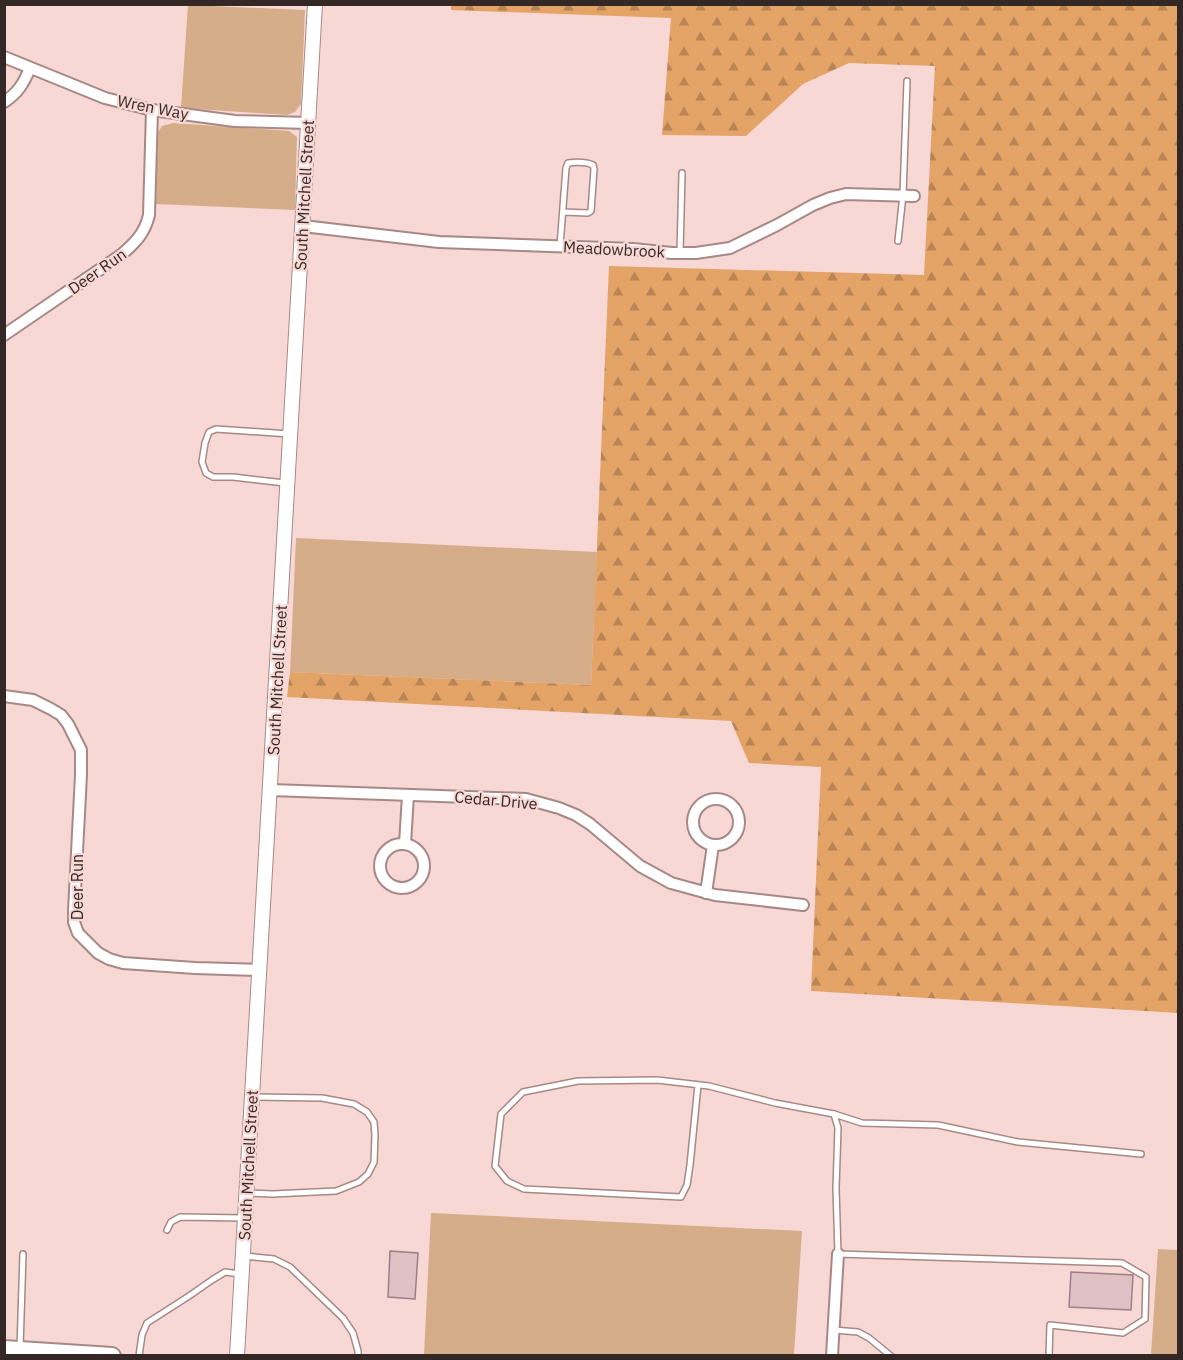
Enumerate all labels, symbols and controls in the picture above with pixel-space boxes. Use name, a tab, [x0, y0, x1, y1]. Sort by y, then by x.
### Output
street label: Wren Way	[116, 90, 190, 124]
street label: South Mitchell Street	[290, 119, 318, 271]
street label: Meadowbrook	[562, 236, 666, 262]
street label: Deer Run	[64, 244, 130, 298]
street label: South Mitchell Street	[263, 604, 291, 756]
street label: Cedar Drive	[454, 786, 539, 814]
street label: Deer Run	[67, 854, 87, 920]
street label: South Mitchell Street	[234, 1089, 262, 1241]

